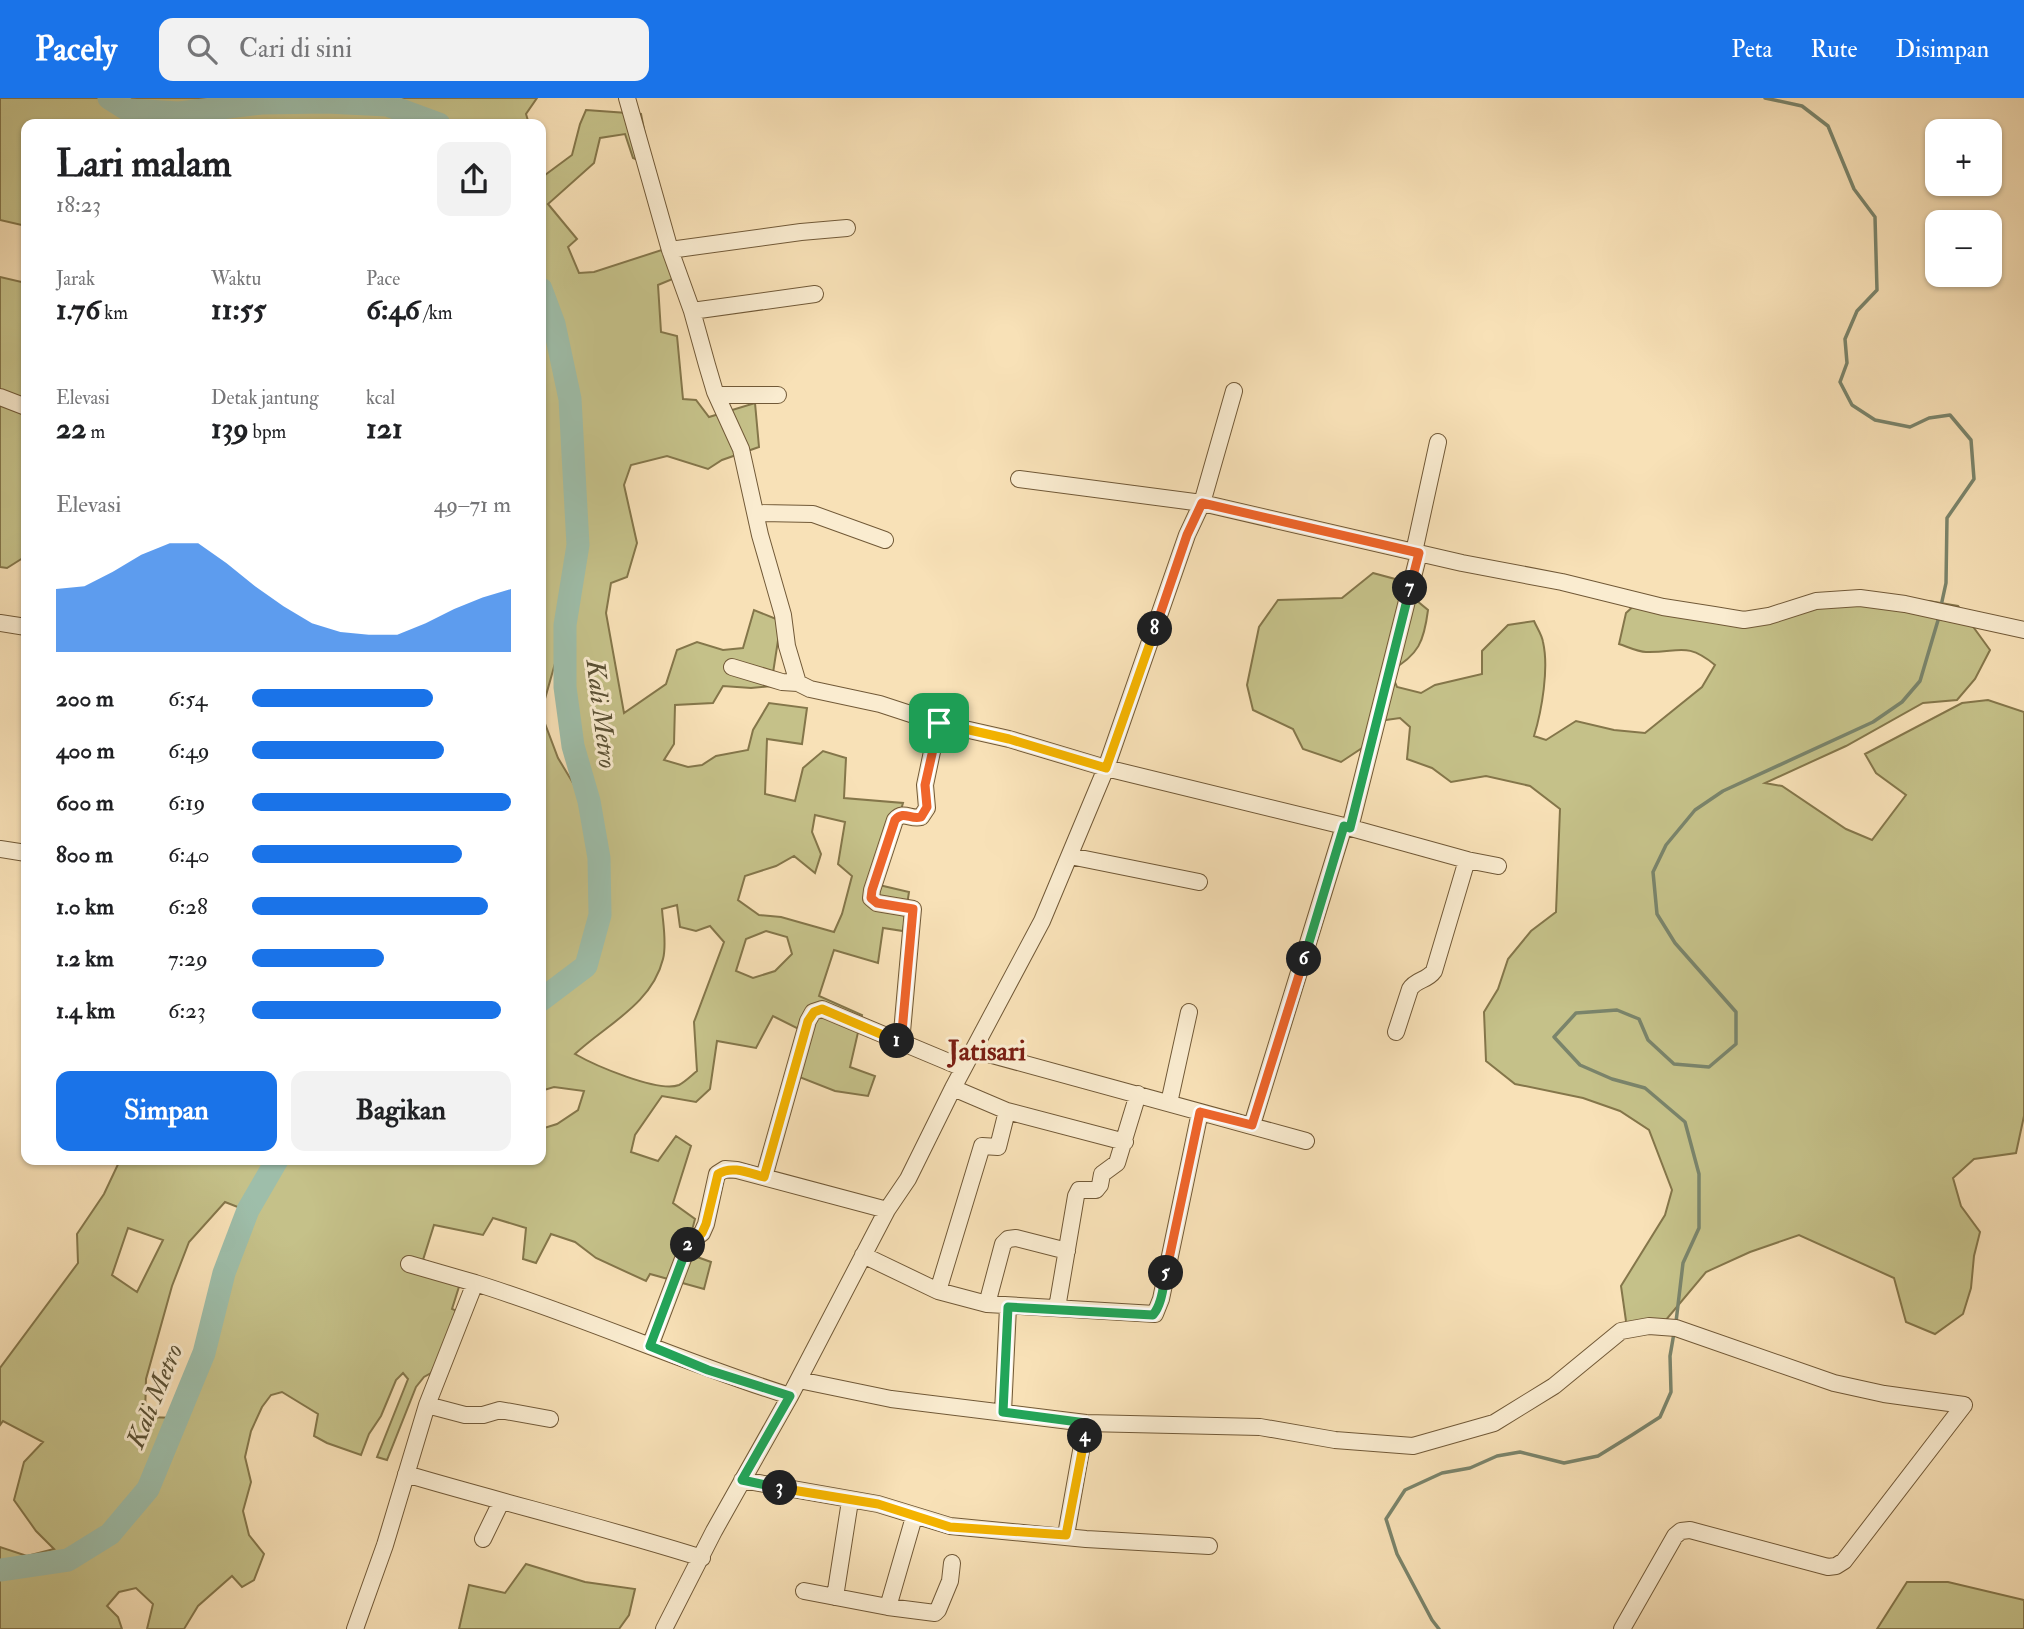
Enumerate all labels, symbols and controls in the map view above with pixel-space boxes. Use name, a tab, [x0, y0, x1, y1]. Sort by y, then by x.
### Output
search box	[159, 18, 649, 81]
text: Pacely	[35, 29, 117, 70]
icon: search	[183, 30, 221, 68]
text: Cari di sini	[239, 33, 352, 65]
text: Peta	[1731, 34, 1772, 65]
text: Rute	[1810, 34, 1858, 65]
text: Disimpan	[1896, 34, 1989, 65]
map controls	[1925, 119, 2002, 287]
button: +	[1925, 119, 2002, 196]
text: Lari malam	[56, 140, 231, 188]
button: share	[437, 142, 511, 216]
text: 18:23	[56, 190, 101, 219]
button: −	[1925, 210, 2002, 287]
text: Jarak	[56, 267, 95, 291]
text: Waktu	[211, 267, 261, 291]
text: Pace	[366, 267, 400, 291]
text: 1.76	[56, 291, 100, 328]
text: 11:55	[211, 291, 266, 328]
text: 6:46	[366, 291, 420, 328]
text: km	[100, 301, 128, 325]
text: /km	[420, 301, 453, 325]
text: Elevasi	[56, 386, 110, 410]
text: Detak jantung	[211, 386, 319, 410]
text: kcal	[366, 386, 395, 410]
text: 22	[56, 410, 86, 447]
text: 139	[211, 410, 249, 447]
text: 121	[366, 410, 403, 447]
text: m	[86, 420, 105, 444]
text: bpm	[249, 420, 286, 444]
text: Elevasi	[56, 490, 121, 519]
text: 49–71 m	[434, 490, 511, 519]
pin: 7	[1392, 570, 1428, 606]
text: 7	[1405, 575, 1414, 599]
pin: 8	[1138, 612, 1172, 646]
text: 8	[1150, 616, 1159, 640]
water label: Kali Metro	[578, 656, 624, 770]
text: 200 m	[56, 684, 114, 713]
text: 6:54	[168, 684, 207, 713]
pin	[909, 693, 969, 753]
icon: arrive	[920, 704, 958, 742]
text: 400 m	[56, 736, 115, 765]
text: 6:49	[168, 736, 209, 765]
text: 600 m	[56, 788, 114, 817]
text: 6:19	[168, 788, 205, 817]
text: 800 m	[56, 840, 113, 869]
text: 6:40	[168, 840, 209, 869]
text: 1.0 km	[56, 892, 114, 921]
text: 6:28	[168, 892, 208, 921]
pin: 6	[1286, 942, 1322, 976]
text: 1.2 km	[56, 944, 114, 973]
text: 7:29	[168, 944, 208, 973]
text: 6	[1299, 946, 1308, 970]
text: 1.4 km	[56, 996, 115, 1025]
text: 6:23	[168, 996, 206, 1025]
pin: 1	[880, 1024, 914, 1058]
text: 1	[893, 1028, 900, 1052]
district label: Jatisari	[946, 1034, 1026, 1069]
button: Simpan	[56, 1071, 277, 1151]
button: Bagikan	[291, 1071, 511, 1151]
pin: 2	[670, 1228, 706, 1262]
text: 2	[683, 1232, 692, 1256]
pin: 5	[1148, 1256, 1184, 1290]
text: 5	[1161, 1260, 1170, 1284]
water label: Kali Metro	[119, 1339, 190, 1455]
pin: 4	[1068, 1418, 1102, 1454]
text: 4	[1079, 1423, 1090, 1447]
pin: 3	[762, 1470, 798, 1506]
text: 3	[776, 1475, 783, 1499]

